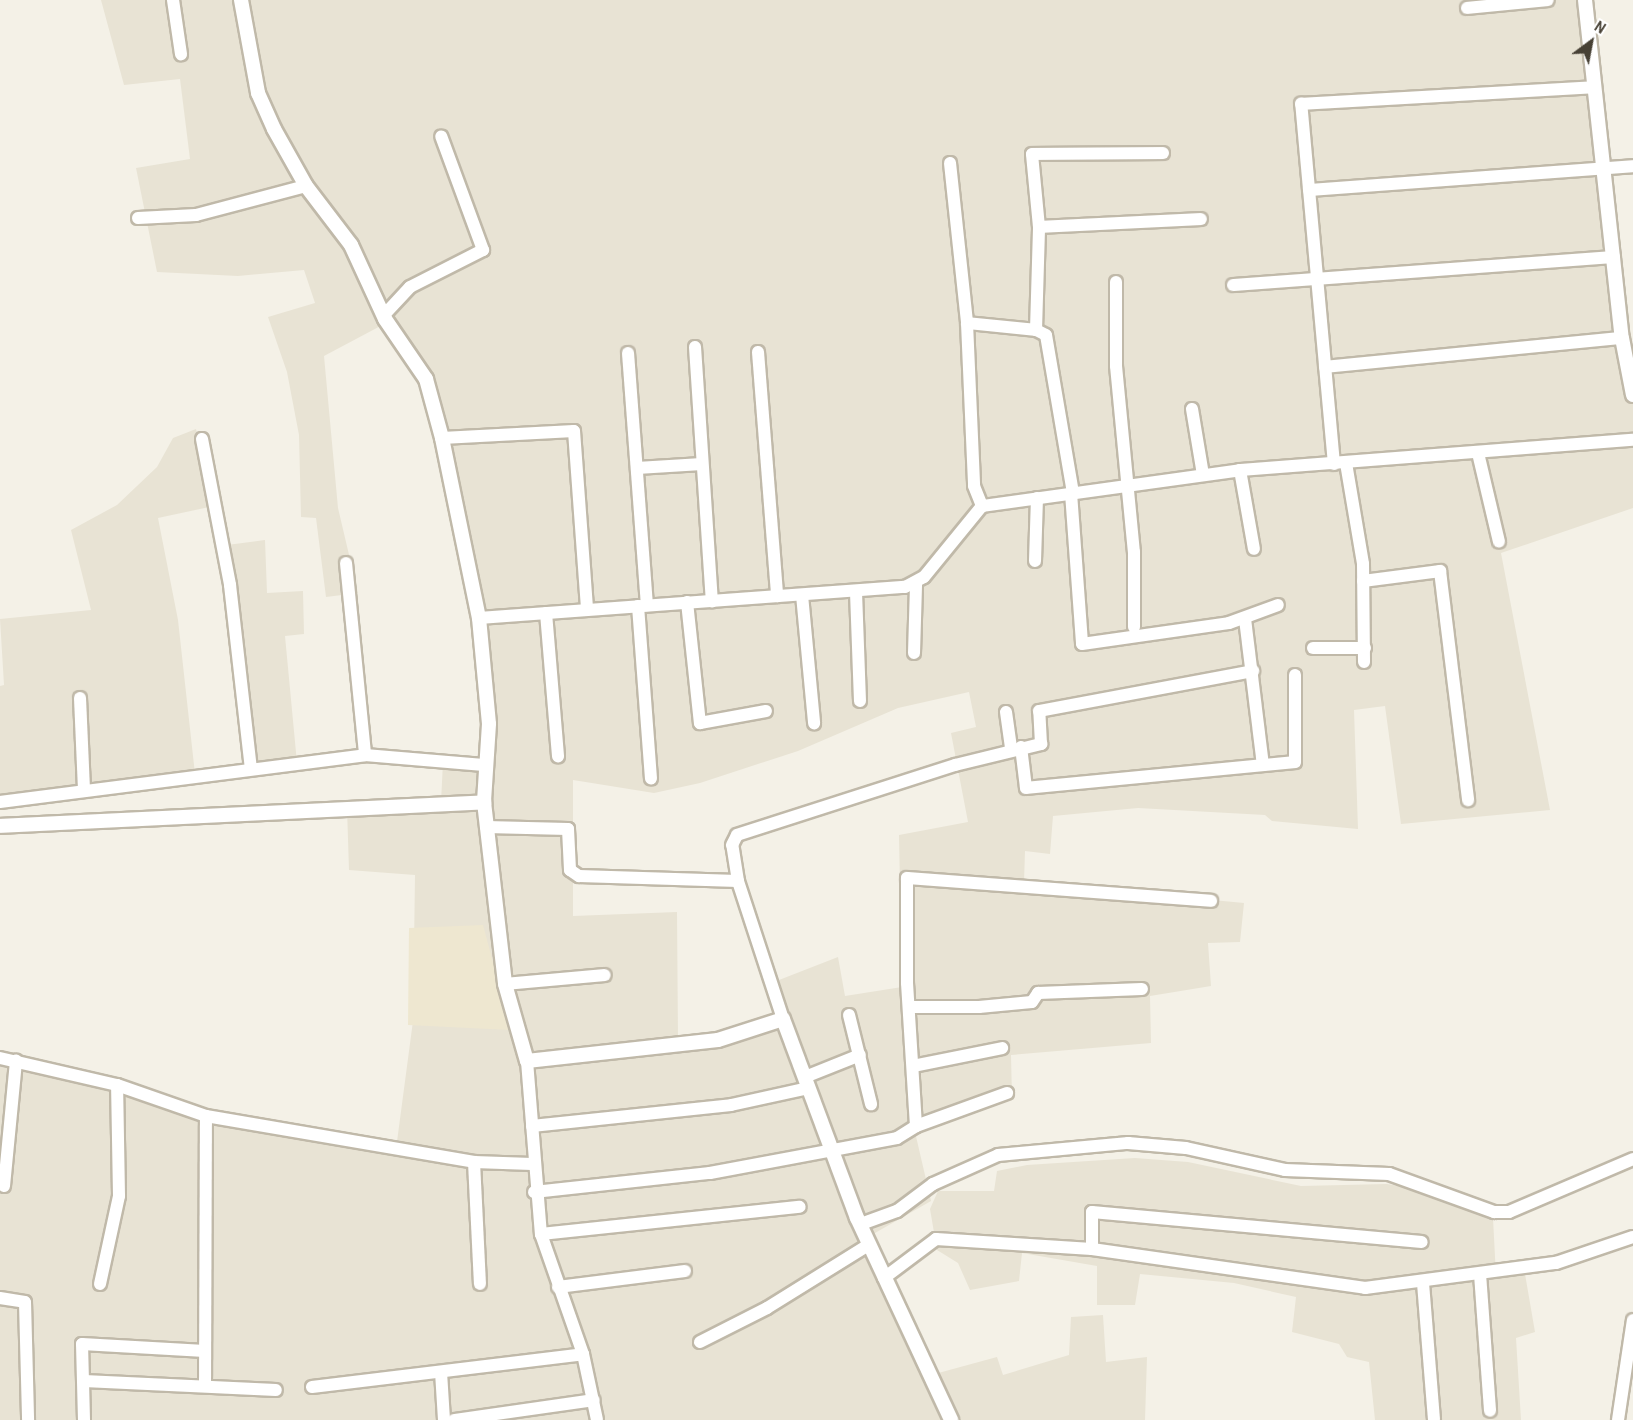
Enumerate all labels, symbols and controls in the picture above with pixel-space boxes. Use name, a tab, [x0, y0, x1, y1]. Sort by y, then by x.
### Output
north arrow	[1561, 12, 1621, 72]
text: N	[1591, 15, 1610, 39]

